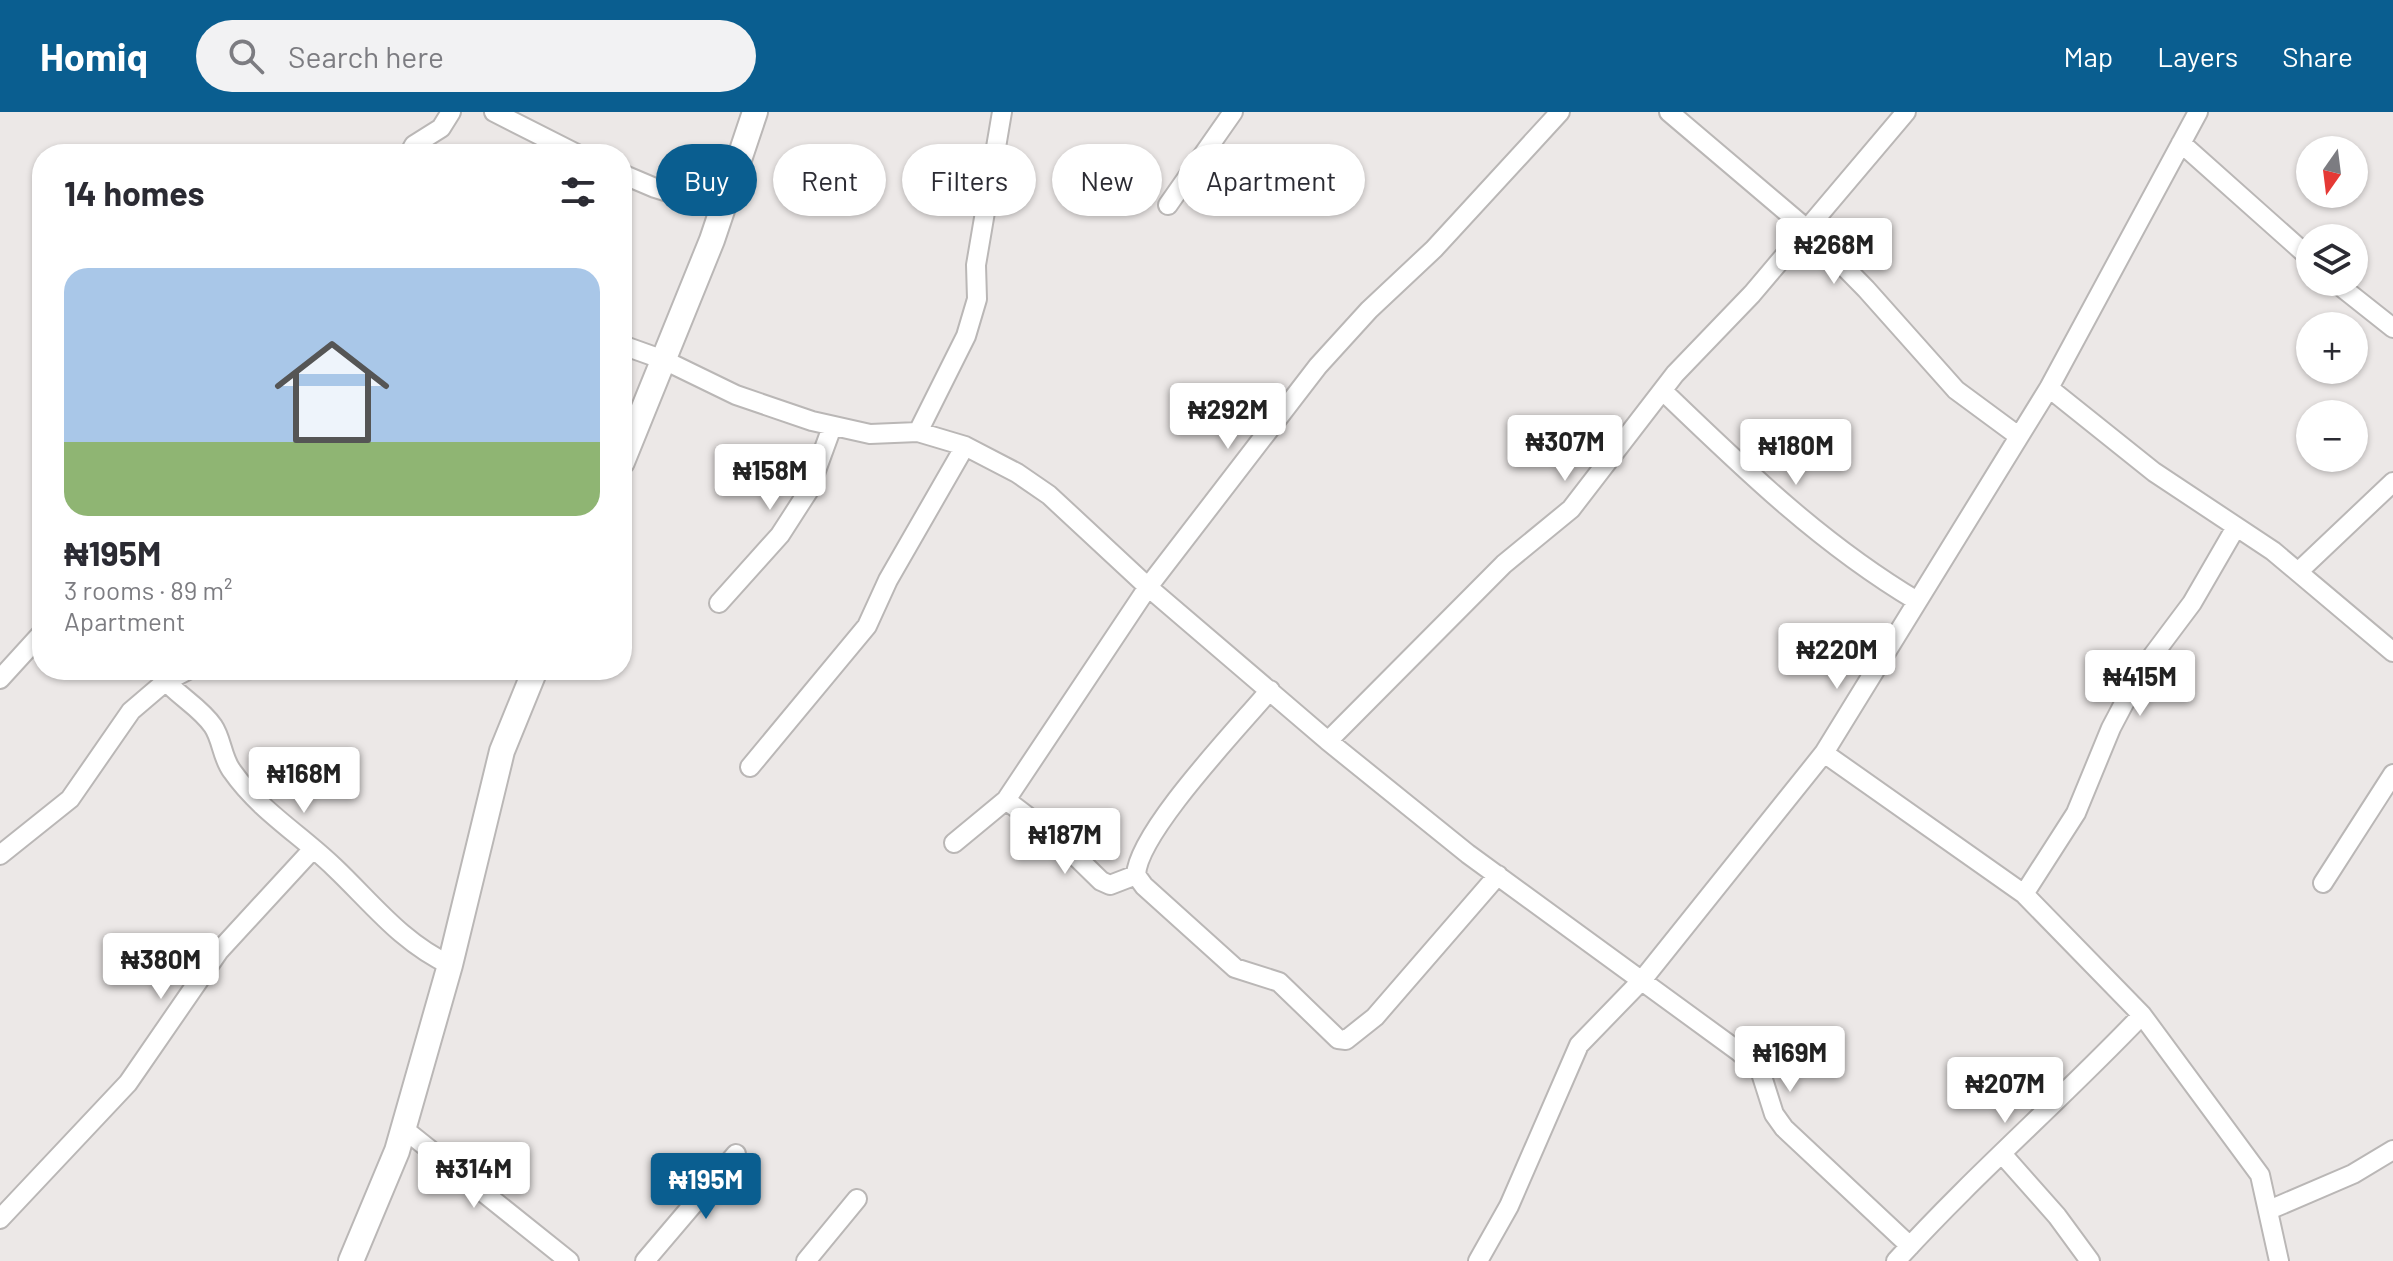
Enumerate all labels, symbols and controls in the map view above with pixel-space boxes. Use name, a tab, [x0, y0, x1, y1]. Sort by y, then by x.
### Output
search box	[196, 20, 756, 92]
text: Homiq	[40, 33, 148, 79]
icon: search	[224, 34, 268, 78]
text: Search here	[288, 38, 444, 74]
text: Map	[2063, 39, 2113, 73]
text: Layers	[2157, 39, 2238, 73]
text: Share	[2282, 39, 2353, 73]
north arrow	[2296, 136, 2368, 208]
map controls	[2296, 136, 2368, 472]
chip: Buy	[656, 144, 757, 216]
chip: Rent	[773, 144, 886, 216]
chip: Filters	[902, 144, 1036, 216]
chip: New	[1052, 144, 1162, 216]
chip: Apartment	[1178, 144, 1365, 216]
icon: filters	[556, 170, 600, 214]
text: 14 homes	[64, 172, 205, 213]
pin: ₦268M	[1778, 218, 1890, 286]
button: layers	[2296, 224, 2368, 296]
text: ₦268M	[1794, 228, 1874, 259]
button: +	[2296, 312, 2368, 384]
icon: home	[260, 320, 404, 464]
pin: ₦292M	[1172, 383, 1284, 451]
text: ₦292M	[1188, 393, 1268, 424]
button: −	[2296, 400, 2368, 472]
pin: ₦307M	[1509, 415, 1621, 483]
pin: ₦180M	[1740, 419, 1852, 487]
text: ₦307M	[1525, 425, 1605, 456]
text: ₦180M	[1758, 429, 1834, 460]
pin: ₦158M	[714, 444, 826, 512]
text: ₦158M	[733, 454, 807, 485]
text: ₦195M	[64, 532, 161, 573]
text: 3 rooms · 89 m²	[64, 574, 232, 605]
text: Apartment	[64, 605, 185, 636]
pin: ₦220M	[1781, 623, 1893, 691]
text: ₦220M	[1796, 633, 1878, 664]
pin: ₦415M	[2084, 650, 2196, 718]
text: ₦415M	[2103, 660, 2177, 691]
pin: ₦168M	[248, 747, 360, 815]
text: ₦168M	[267, 757, 341, 788]
pin: ₦187M	[1009, 808, 1121, 876]
text: ₦187M	[1028, 818, 1102, 849]
pin: ₦380M	[105, 933, 217, 1001]
text: ₦380M	[121, 943, 201, 974]
pin: ₦169M	[1734, 1026, 1846, 1094]
text: ₦169M	[1753, 1036, 1827, 1067]
pin: ₦207M	[1949, 1057, 2061, 1125]
text: ₦207M	[1965, 1067, 2045, 1098]
pin: ₦314M	[418, 1142, 530, 1210]
text: ₦314M	[436, 1152, 512, 1183]
pin: ₦195M	[650, 1153, 762, 1221]
text: ₦195M	[669, 1163, 743, 1194]

